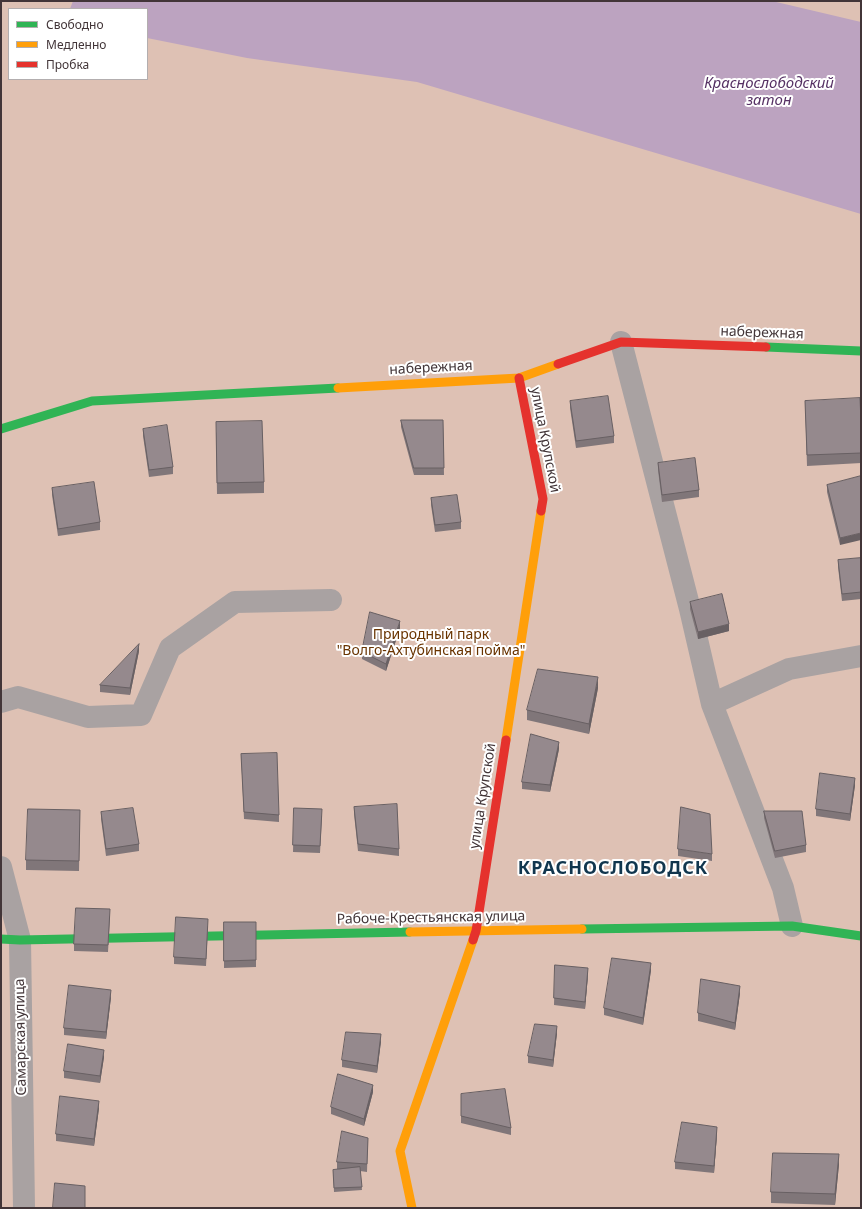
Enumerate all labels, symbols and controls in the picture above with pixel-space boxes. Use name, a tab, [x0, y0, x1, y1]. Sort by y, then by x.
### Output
legend	[8, 8, 148, 80]
text: Свободно	[46, 16, 104, 33]
text: Медленно	[46, 36, 106, 53]
text: Пробка	[46, 56, 89, 73]
water label: Краснослободский затон	[704, 75, 834, 110]
street label: набережная	[720, 323, 804, 343]
street label: набережная	[389, 357, 473, 379]
street label: улица Крупской	[527, 386, 563, 494]
park label: Природный парк "Волго-Ахтубинская пойма"	[337, 627, 525, 660]
street label: улица Крупской	[466, 742, 500, 850]
district label: КРАСНОСЛОБОДСК	[518, 858, 708, 880]
street label: Рабоче-Крестьянская улица	[337, 908, 525, 928]
street label: Самарская улица	[12, 978, 30, 1096]

